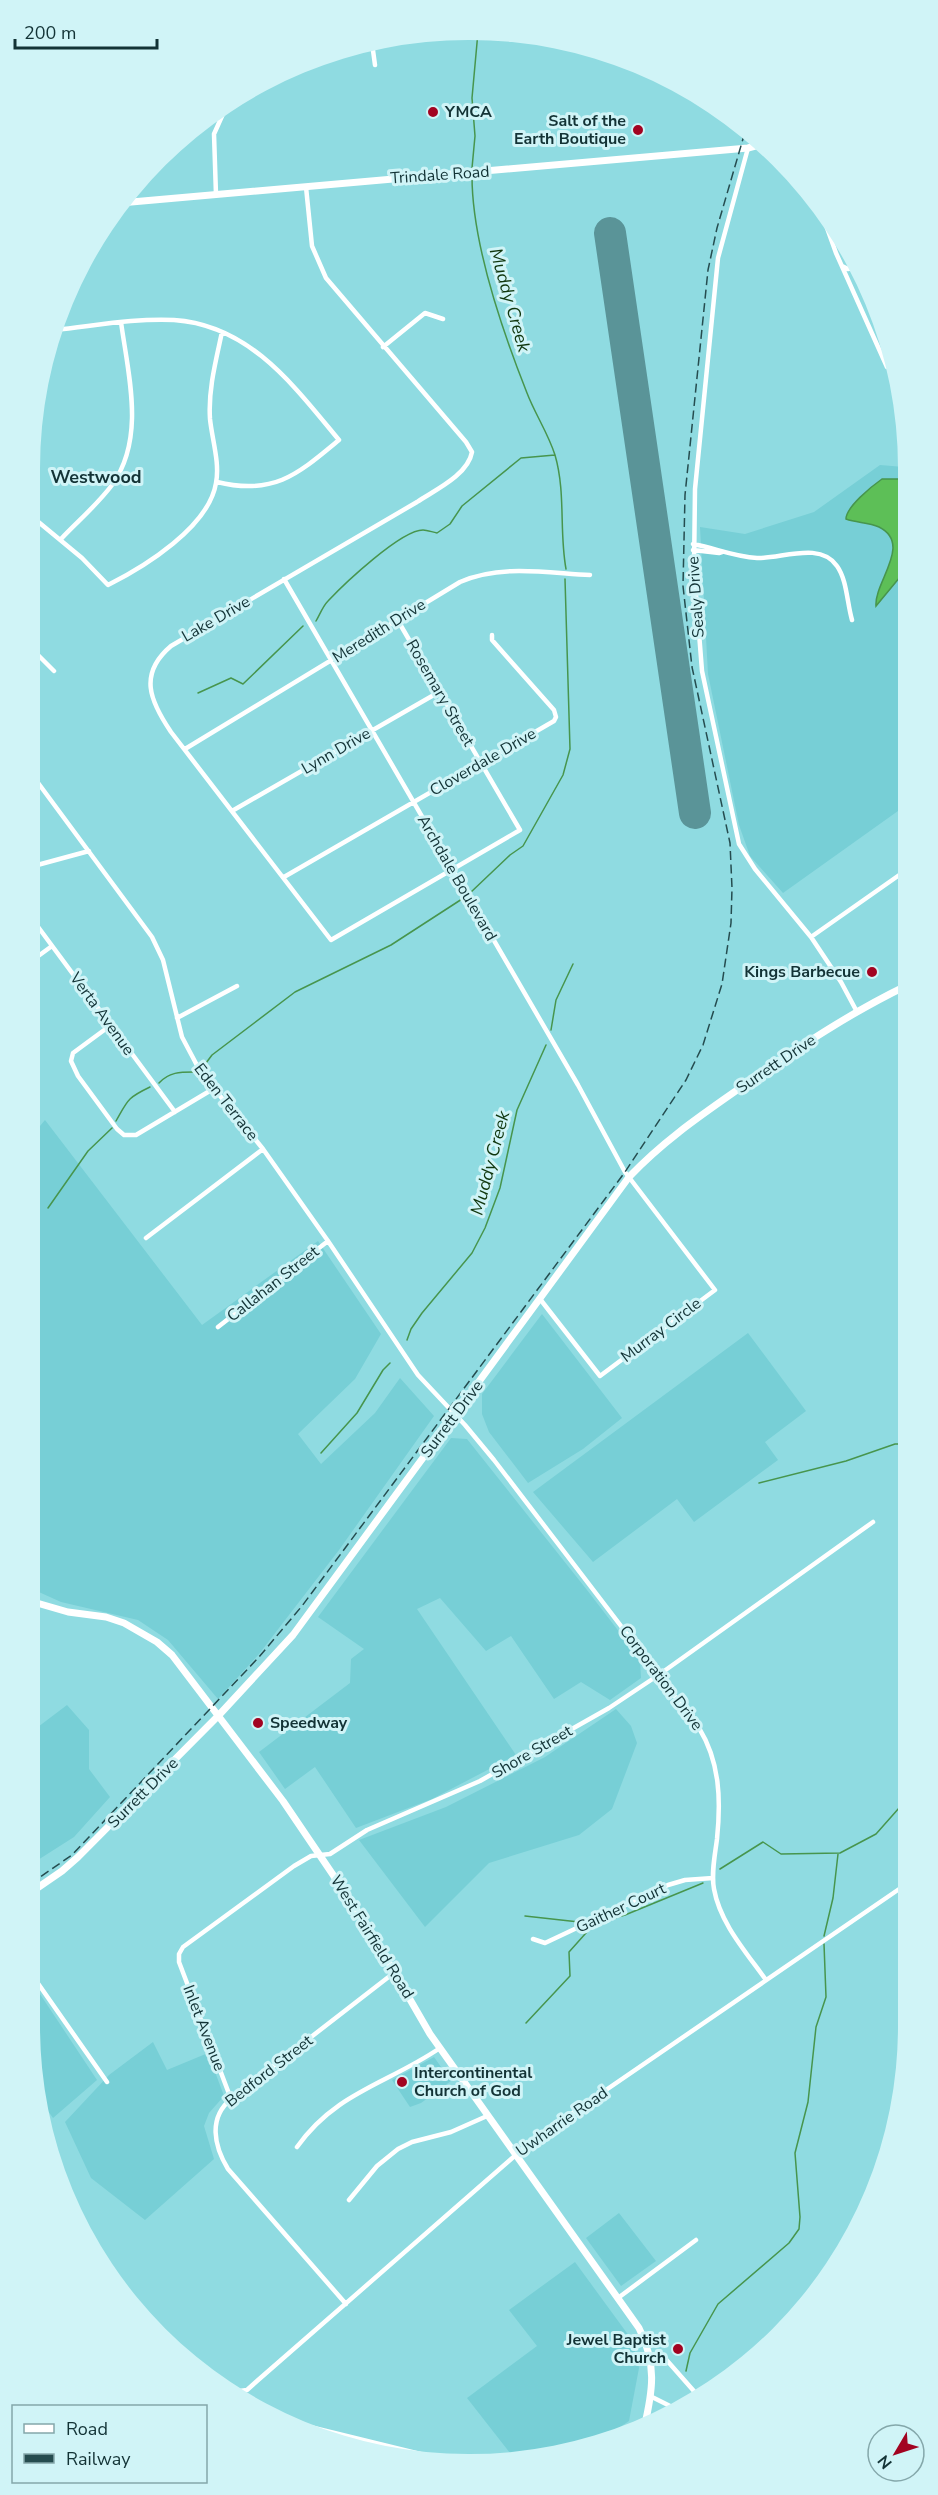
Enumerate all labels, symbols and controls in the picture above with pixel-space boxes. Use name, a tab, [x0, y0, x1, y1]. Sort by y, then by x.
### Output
scale bar	[15, 12, 158, 50]
text: 200 m	[24, 21, 76, 45]
place label: YMCA	[444, 101, 492, 123]
marker: YMCA	[426, 105, 440, 119]
place label: Salt of the Earth Boutique	[514, 110, 626, 150]
marker: Salt of the Earth Boutique	[631, 123, 645, 137]
street label: Trindale Road	[390, 161, 490, 189]
water label: Muddy Creek	[484, 245, 537, 356]
district label: Westwood	[50, 465, 142, 489]
street label: Sealy Drive	[682, 555, 710, 639]
street label: Lake Drive	[178, 591, 254, 647]
street label: Meredith Drive	[328, 594, 430, 668]
street label: Rosemary Street	[400, 636, 480, 751]
street label: Lynn Drive	[297, 722, 375, 780]
street label: Cloverdale Drive	[426, 723, 540, 801]
street label: Archdale Boulevard	[412, 811, 502, 945]
place label: Kings Barbecue	[744, 961, 860, 983]
marker: Kings Barbecue	[865, 965, 879, 979]
street label: Verta Avenue	[64, 967, 140, 1060]
street label: Surrett Drive	[732, 1029, 820, 1099]
street label: Eden Terrace	[189, 1059, 263, 1145]
water label: Muddy Creek	[465, 1107, 516, 1218]
street label: Callahan Street	[222, 1241, 324, 1327]
street label: Murray Circle	[616, 1292, 706, 1368]
street label: Surrett Drive	[416, 1376, 488, 1462]
street label: Corporation Drive	[614, 1621, 708, 1735]
place label: Speedway	[270, 1712, 348, 1734]
marker: Speedway	[251, 1716, 265, 1730]
street label: Shore Street	[488, 1720, 577, 1784]
street label: Surrett Drive	[103, 1753, 183, 1833]
street label: West Fairfield Road	[325, 1871, 419, 2003]
street label: Gaither Court	[573, 1877, 670, 1938]
street label: Inlet Avenue	[178, 1982, 230, 2074]
street label: Bedford Street	[221, 2030, 318, 2112]
place label: Intercontinental Church of God	[414, 2062, 532, 2102]
marker: Intercontinental Church of God	[395, 2075, 409, 2089]
street label: Uwharrie Road	[512, 2082, 612, 2162]
place label: Jewel Baptist Church	[566, 2329, 667, 2369]
marker: Jewel Baptist Church	[671, 2342, 685, 2356]
legend	[12, 2405, 207, 2483]
text: Road	[66, 2417, 108, 2441]
north arrow	[866, 2423, 926, 2483]
text: Railway	[66, 2447, 131, 2471]
text: N	[873, 2450, 897, 2473]

